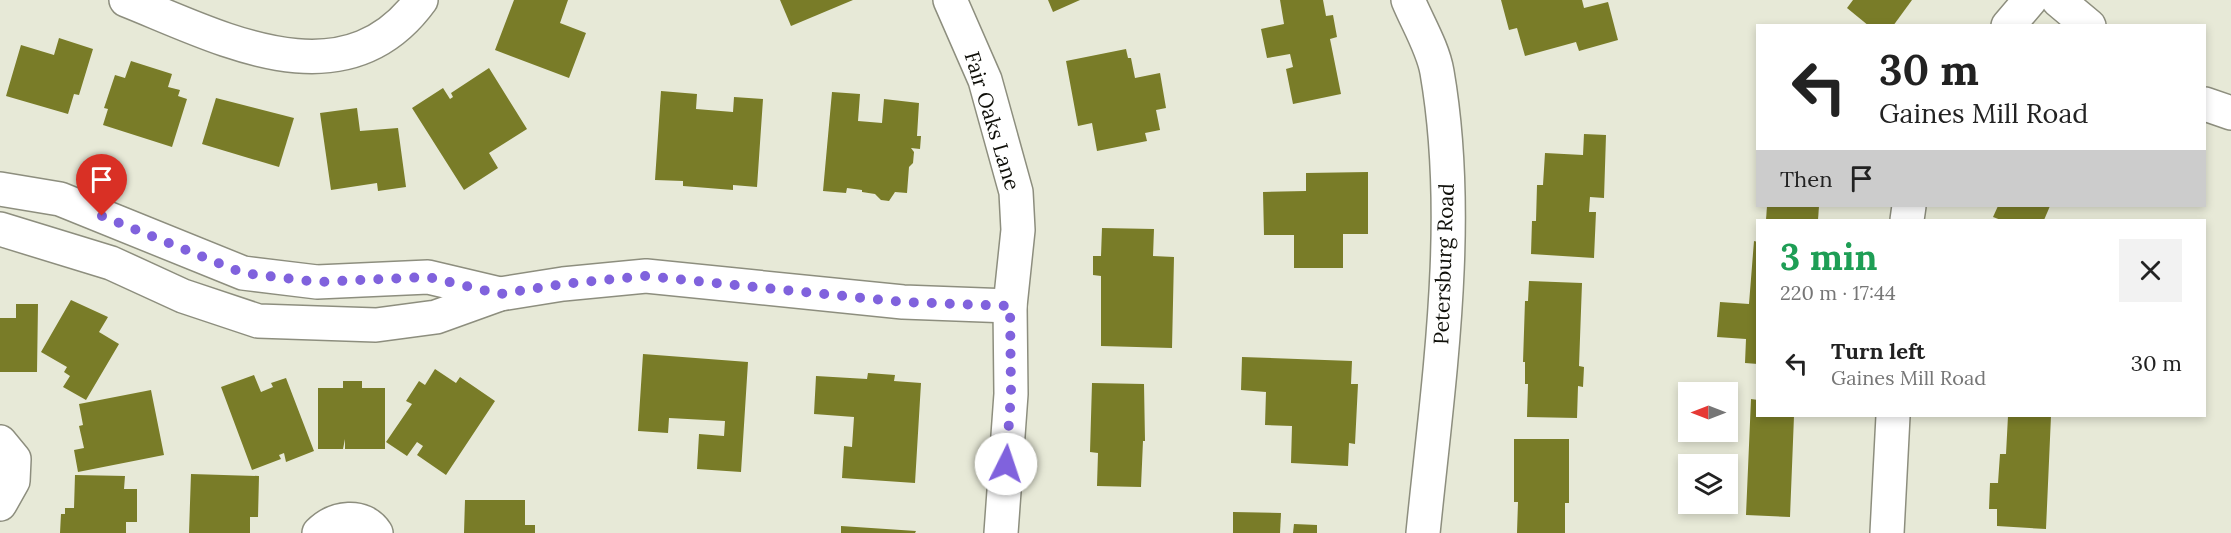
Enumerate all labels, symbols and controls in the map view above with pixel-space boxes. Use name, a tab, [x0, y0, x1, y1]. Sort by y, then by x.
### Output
text: 30 m	[1879, 43, 1979, 97]
street label: Fair Oaks Lane	[959, 48, 1026, 193]
icon: left	[1780, 48, 1858, 126]
text: Gaines Mill Road	[1879, 96, 2089, 130]
pin	[76, 154, 127, 216]
icon: arrive	[1845, 162, 1878, 195]
icon: arrive	[85, 163, 118, 196]
text: Then	[1780, 165, 1833, 193]
street label: Petersburg Road	[1427, 183, 1460, 345]
text: 3 min	[1780, 234, 1878, 280]
button: close	[2119, 239, 2182, 302]
text: 220 m · 17:44	[1780, 280, 1896, 305]
text: Turn left	[1831, 337, 1925, 365]
icon: left	[1780, 347, 1813, 380]
text: 30 m	[2131, 349, 2182, 377]
text: Gaines Mill Road	[1831, 365, 1986, 390]
north arrow	[1678, 382, 1738, 442]
map controls	[1678, 382, 1738, 514]
position arrow	[974, 432, 1038, 496]
button: layers	[1678, 454, 1738, 514]

